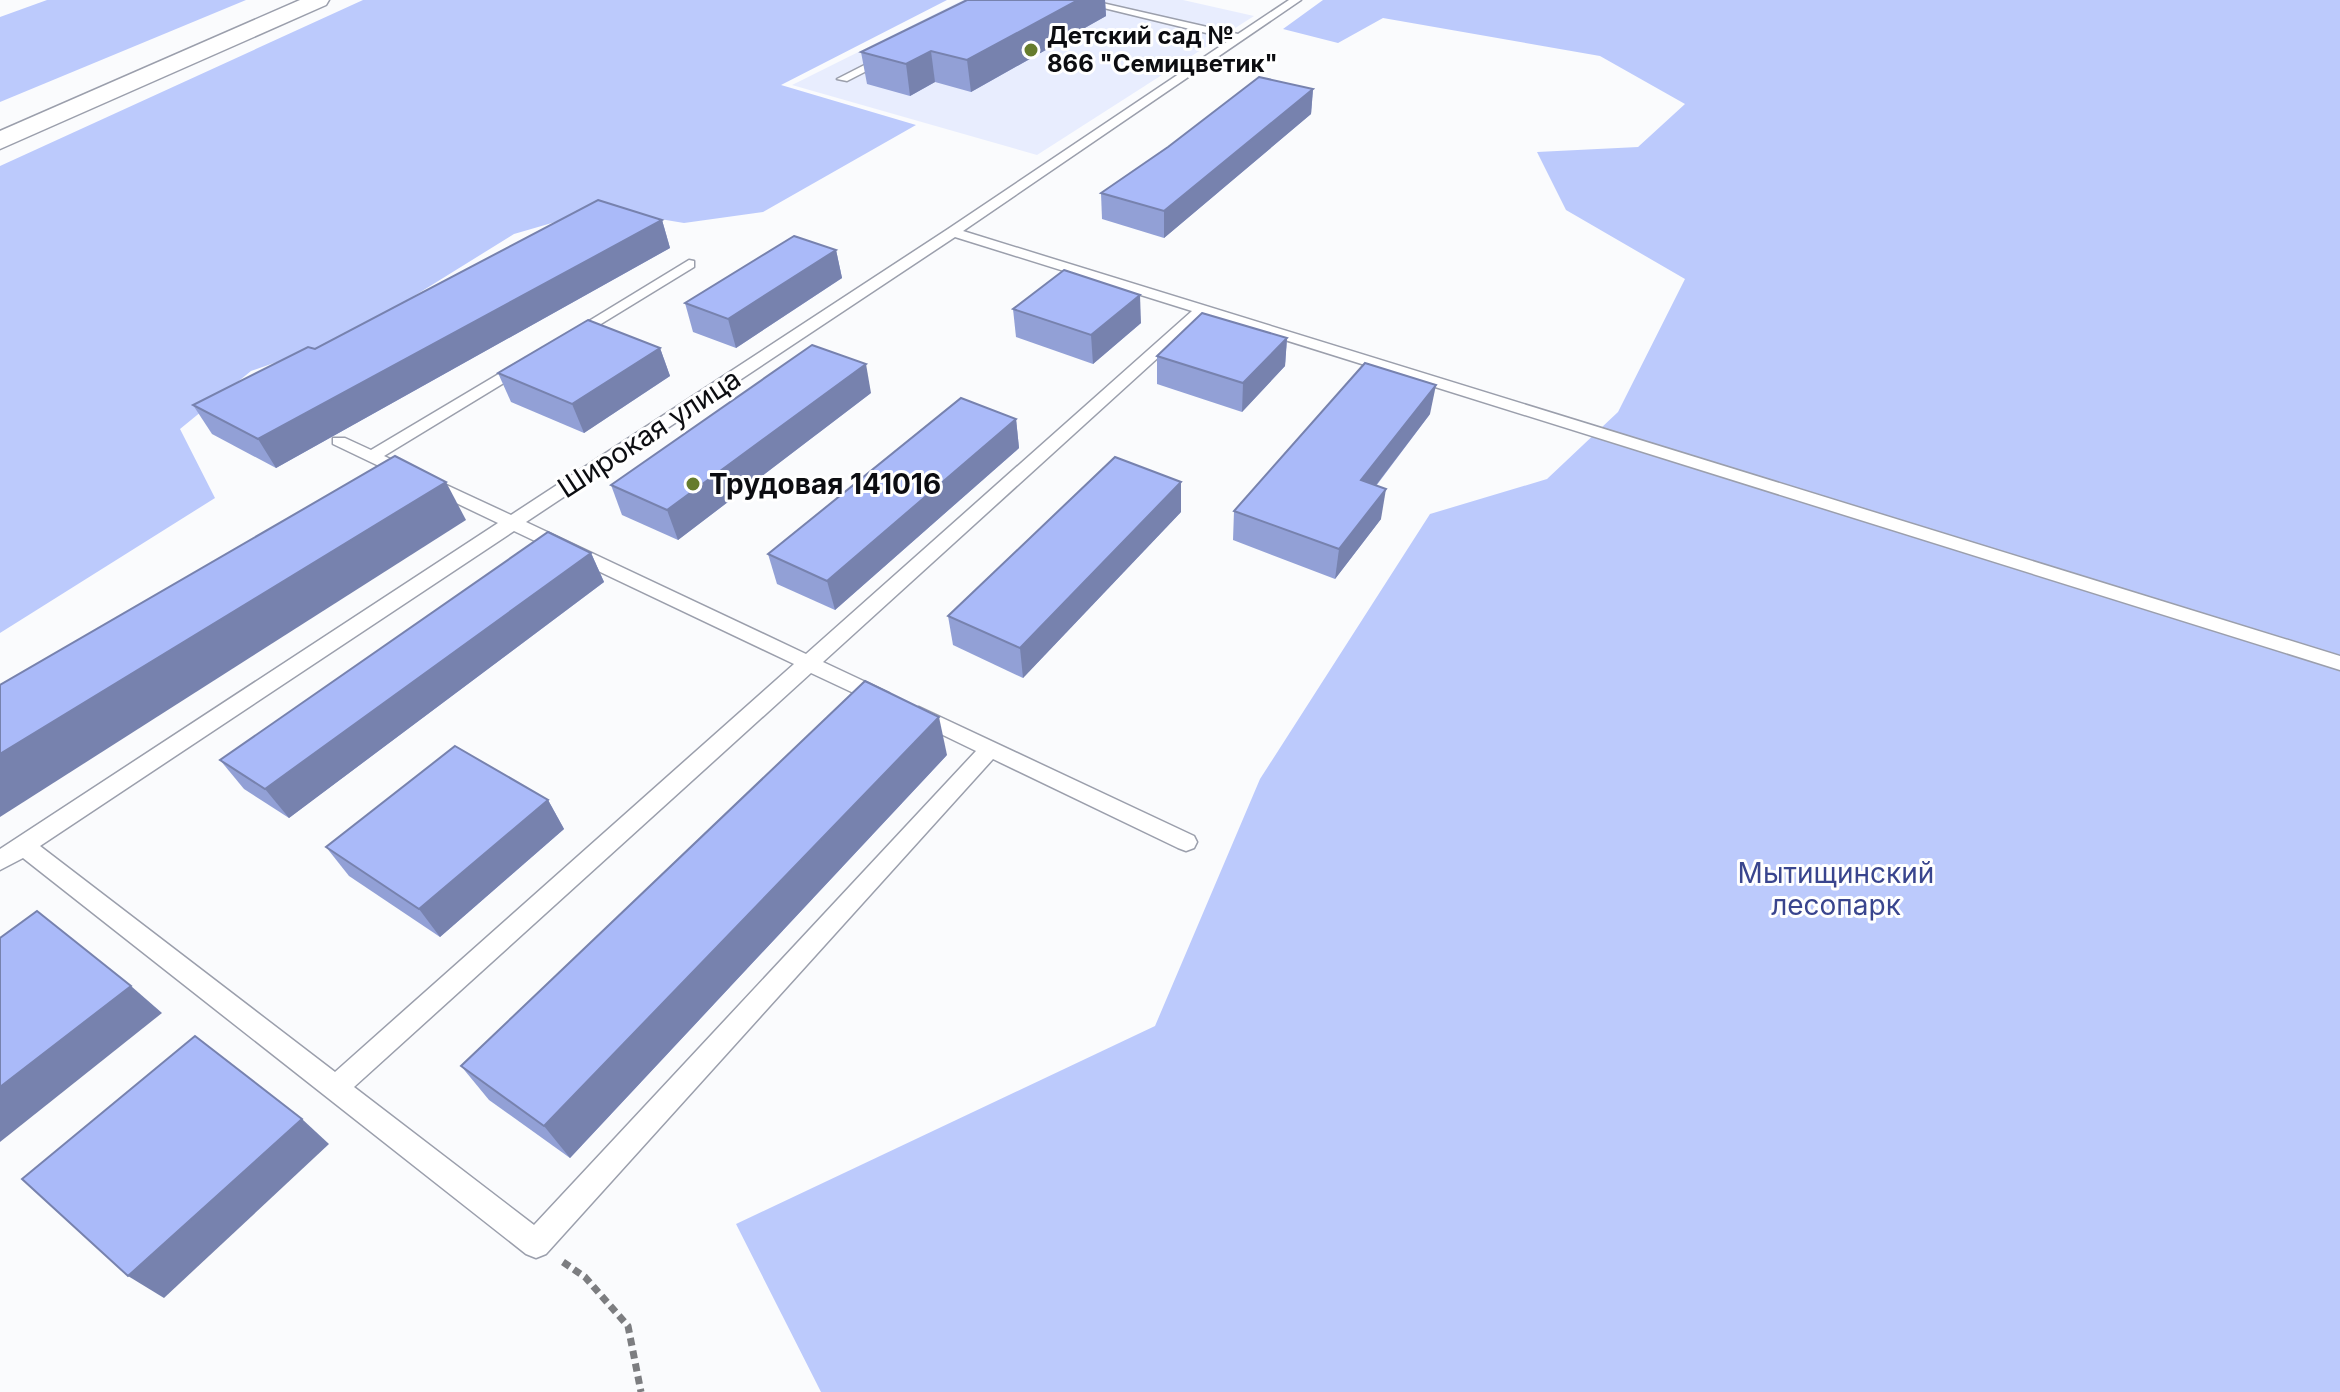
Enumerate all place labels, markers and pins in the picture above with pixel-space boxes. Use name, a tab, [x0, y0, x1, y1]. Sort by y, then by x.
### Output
place label: Детский сад № 866 "Семицветик"	[1047, 21, 1278, 78]
marker: Детский сад № 866 "Семицветик"	[1022, 41, 1040, 59]
place label: Трудовая 141016	[709, 467, 941, 501]
marker: Трудовая 141016	[684, 475, 702, 493]

